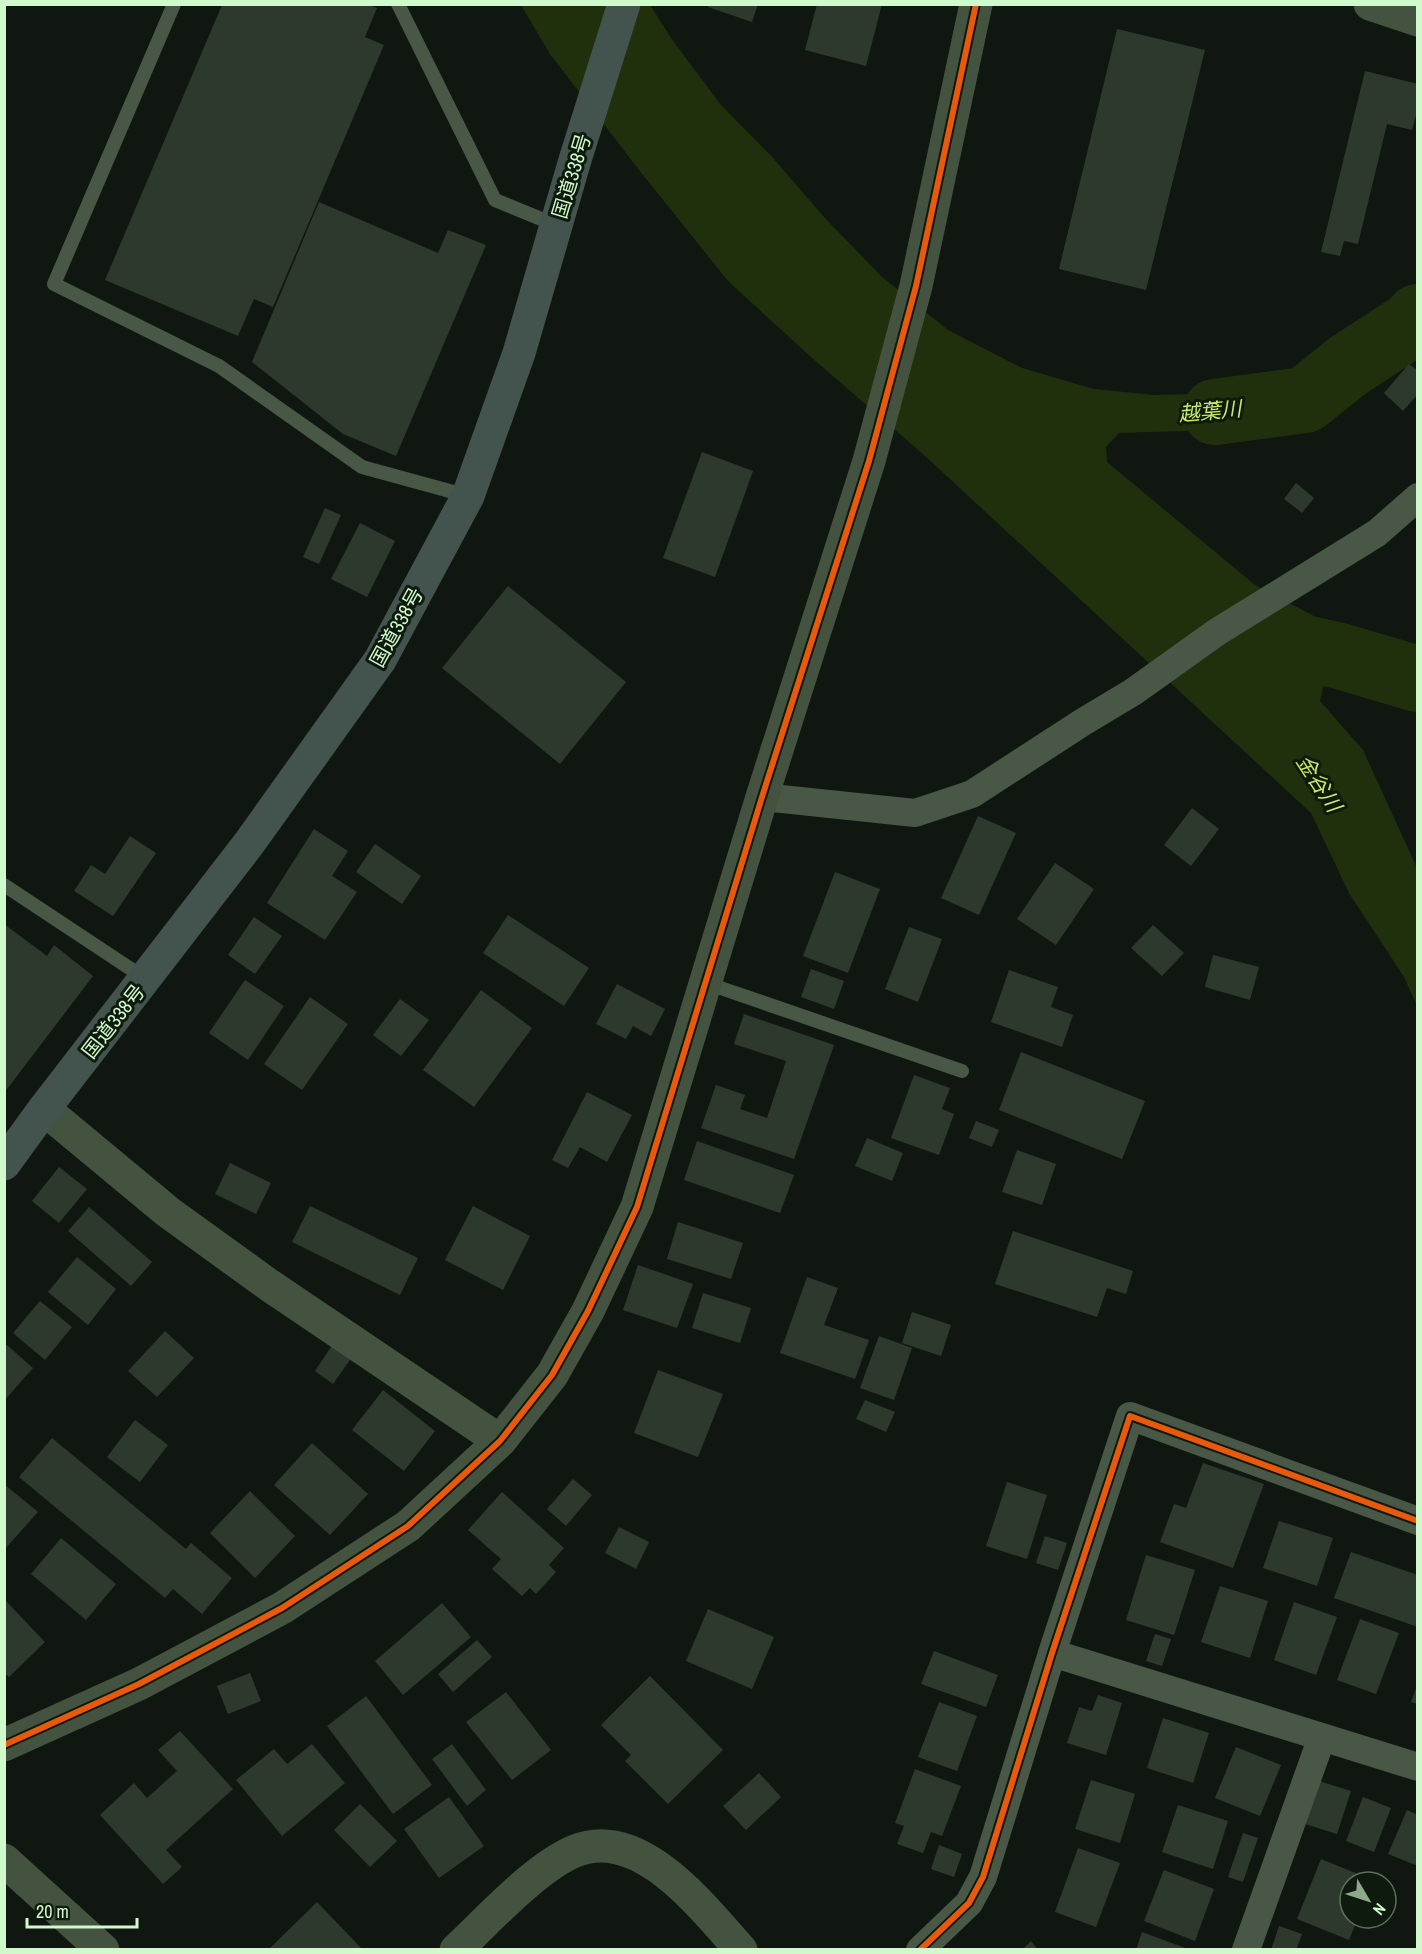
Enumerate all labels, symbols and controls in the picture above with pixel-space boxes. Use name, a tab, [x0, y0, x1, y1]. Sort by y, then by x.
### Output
street label: 国道338号	[545, 130, 597, 222]
water label: 越葉川	[1177, 394, 1245, 428]
street label: 国道338号	[363, 582, 429, 672]
water label: 金谷川	[1290, 749, 1349, 819]
street label: 国道338号	[75, 978, 151, 1064]
north arrow	[1338, 1870, 1398, 1930]
scale bar	[27, 1891, 136, 1929]
text: 20 m	[36, 1899, 69, 1924]
text: N	[1368, 1899, 1391, 1920]

